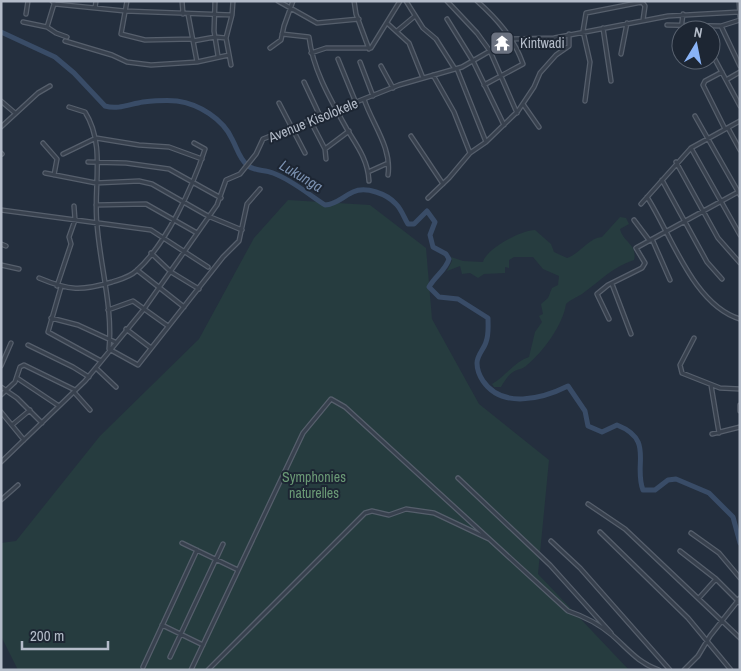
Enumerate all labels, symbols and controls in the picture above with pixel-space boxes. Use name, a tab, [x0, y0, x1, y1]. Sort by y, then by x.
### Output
north arrow	[671, 20, 721, 70]
text: N	[693, 23, 704, 42]
temple icon: Kintwadi	[489, 30, 515, 56]
place label: Kintwadi	[520, 34, 565, 52]
street label: Avenue Kisolokele	[265, 94, 360, 146]
water label: Lukunga	[276, 154, 327, 197]
park label: Symphonies naturelles	[282, 468, 346, 502]
scale bar	[22, 618, 109, 650]
text: 200 m	[30, 625, 64, 646]

